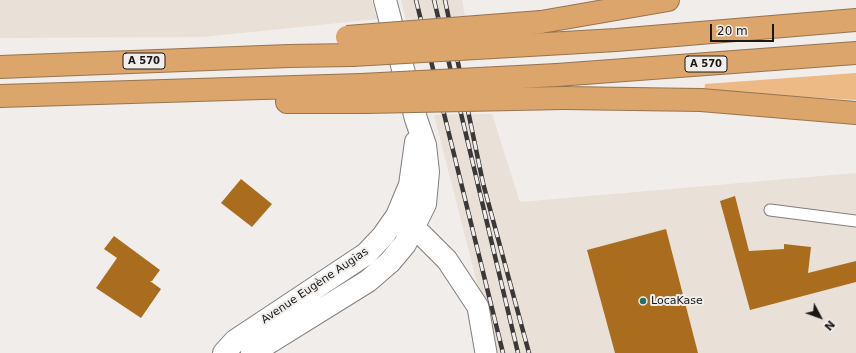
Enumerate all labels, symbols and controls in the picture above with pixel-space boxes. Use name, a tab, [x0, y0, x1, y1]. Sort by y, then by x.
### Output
scale bar	[712, 16, 776, 42]
text: 20 m	[717, 24, 748, 38]
road number: A 570	[123, 53, 165, 69]
road number: A 570	[685, 56, 727, 72]
street label: Avenue Eugène Augias	[259, 245, 371, 327]
place label: LocaKase	[651, 294, 703, 308]
marker: LocaKase	[638, 296, 648, 306]
north arrow	[800, 297, 840, 337]
text: N	[822, 317, 837, 333]

